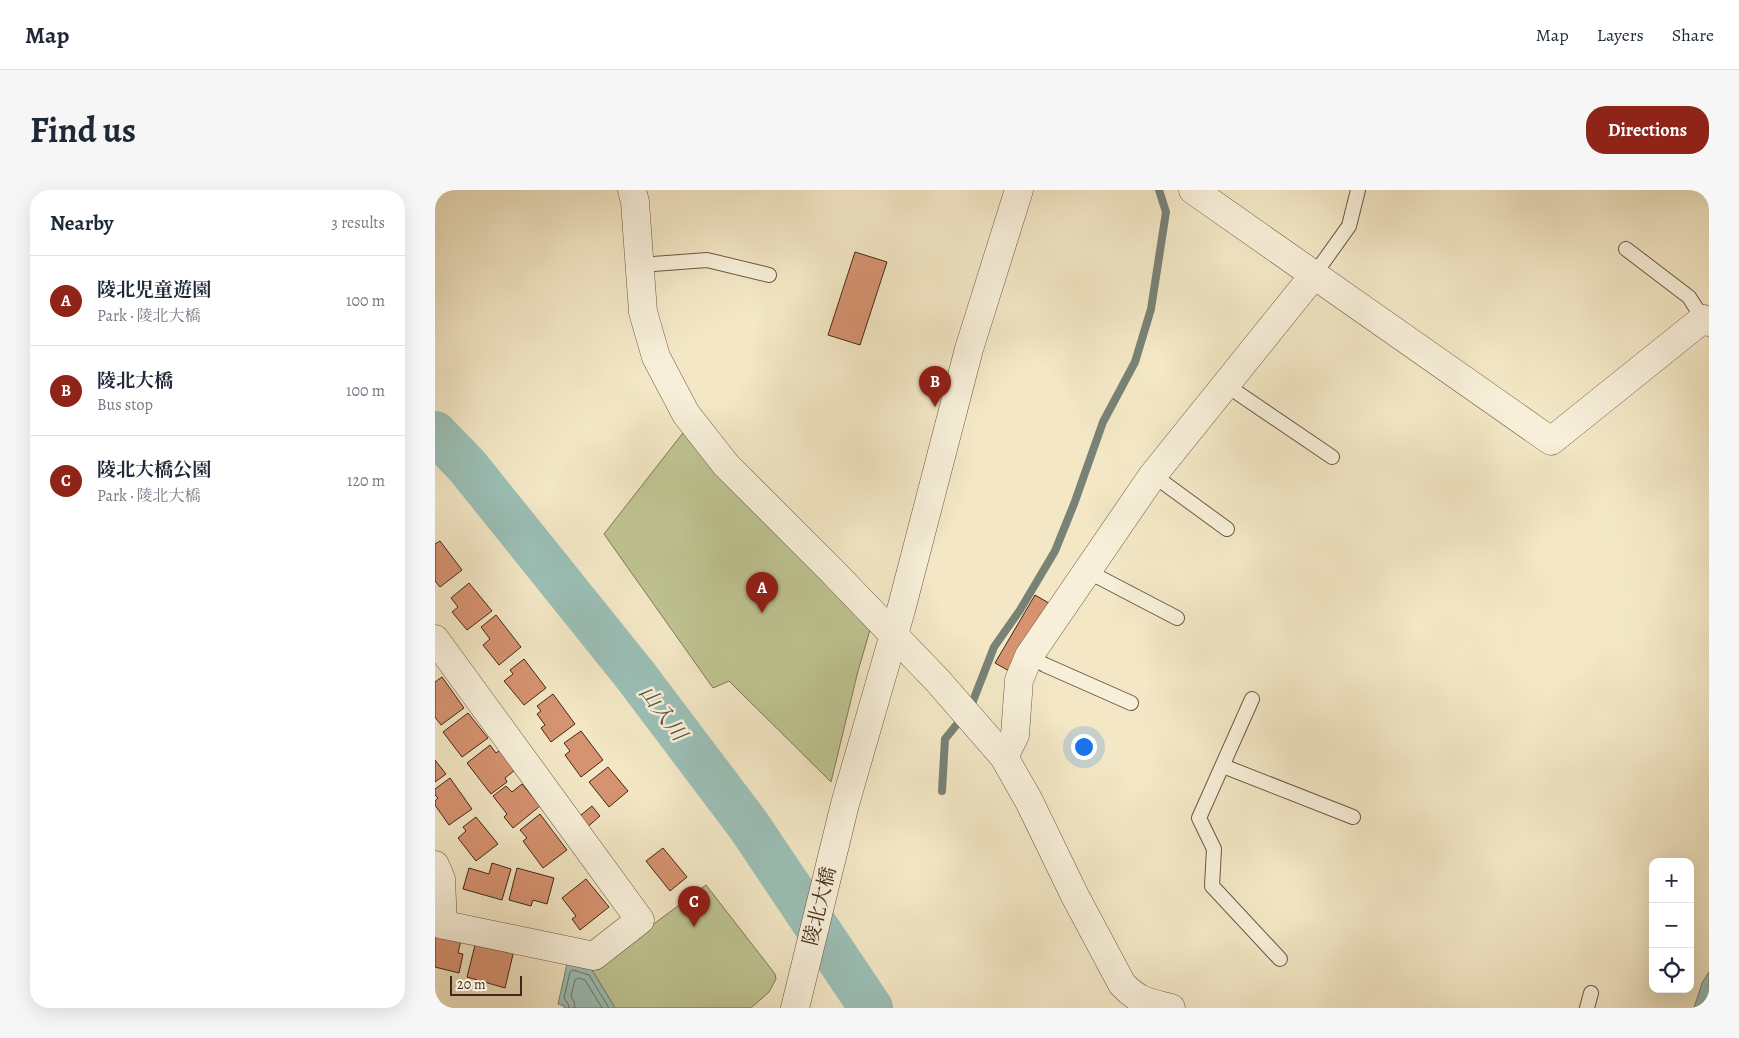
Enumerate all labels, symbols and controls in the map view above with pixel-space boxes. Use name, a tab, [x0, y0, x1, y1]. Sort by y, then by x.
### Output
text: Map	[25, 19, 69, 51]
text: Map	[1536, 23, 1569, 47]
text: Layers	[1597, 23, 1644, 47]
text: Share	[1672, 23, 1714, 47]
text: Find us	[30, 106, 136, 154]
button: Directions	[1586, 106, 1709, 154]
text: Nearby	[50, 209, 113, 237]
text: 3 results	[331, 212, 385, 234]
text: 陵北児童遊園	[97, 277, 211, 303]
text: A	[61, 290, 71, 312]
text: 100 m	[346, 290, 385, 312]
text: Park · 陵北大橋	[97, 305, 201, 327]
pin: B	[919, 366, 951, 407]
text: 陵北大橋	[97, 368, 173, 394]
text: B	[61, 380, 71, 402]
text: 100 m	[346, 380, 385, 402]
text: Bus stop	[97, 394, 153, 416]
text: 陵北大橋公園	[97, 457, 211, 483]
text: C	[61, 470, 71, 492]
text: 120 m	[347, 470, 385, 492]
text: Park · 陵北大橋	[97, 485, 201, 507]
pin: A	[746, 572, 778, 613]
water label: 山入川	[633, 679, 694, 748]
your location	[1071, 734, 1097, 760]
map controls	[1649, 858, 1694, 993]
button: +	[1649, 858, 1694, 903]
street label: 陵北大橋	[797, 864, 842, 948]
pin: C	[678, 886, 710, 927]
button: −	[1649, 903, 1694, 948]
button: locate	[1649, 948, 1694, 993]
scale bar	[450, 973, 523, 996]
text: 20 m	[457, 975, 486, 994]

